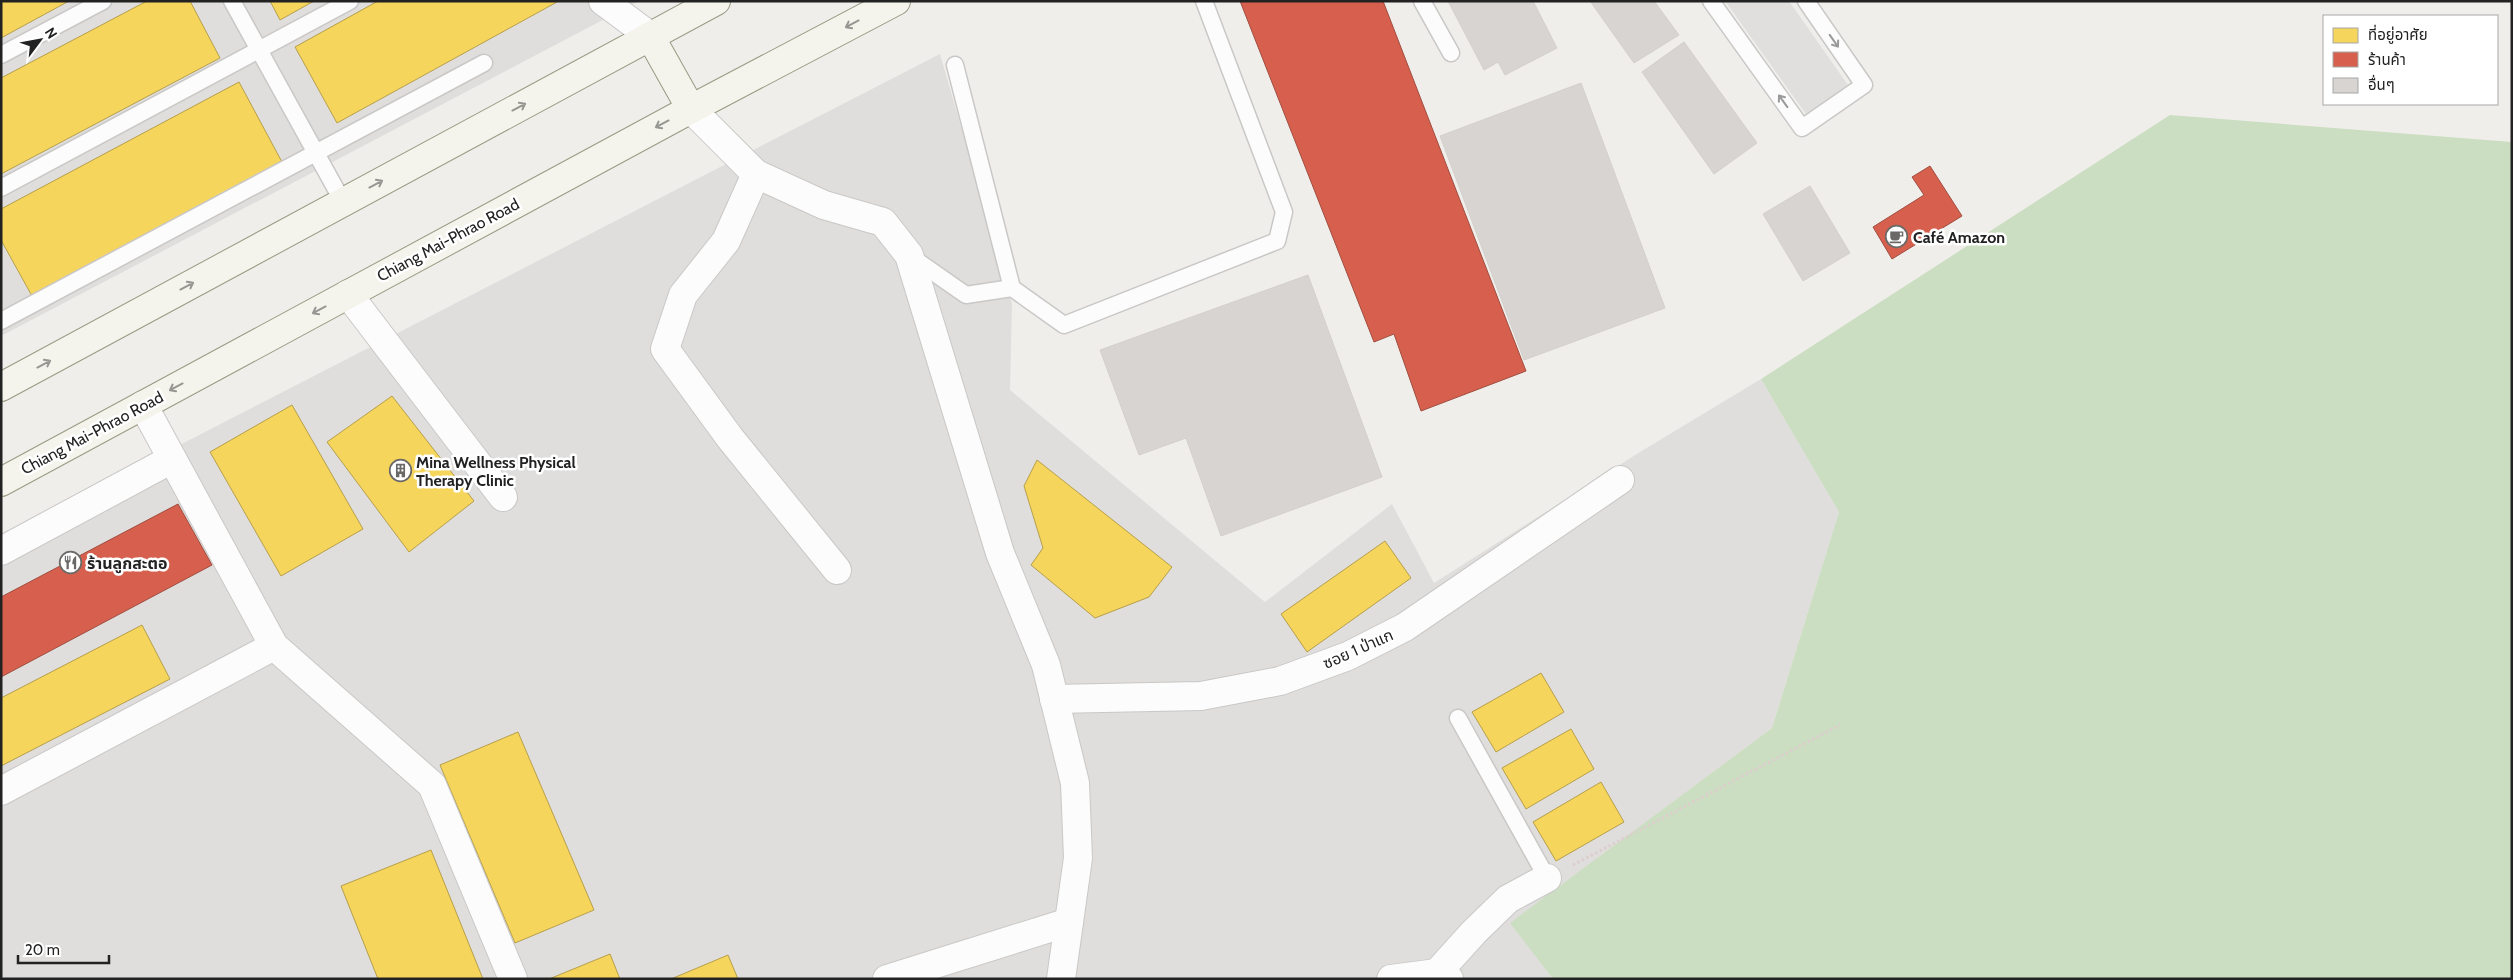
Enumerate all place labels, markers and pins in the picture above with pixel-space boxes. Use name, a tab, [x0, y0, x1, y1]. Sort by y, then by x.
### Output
cafe icon: Café Amazon	[1885, 225, 1909, 249]
place label: Café Amazon	[1913, 228, 2005, 247]
place label: Mina Wellness Physical Therapy Clinic	[416, 453, 576, 490]
building icon: Mina Wellness Physical Therapy Clinic	[388, 459, 412, 483]
restaurant icon: ร้านลูกสะตอ	[59, 551, 83, 575]
place label: ร้านลูกสะตอ	[87, 554, 167, 574]

